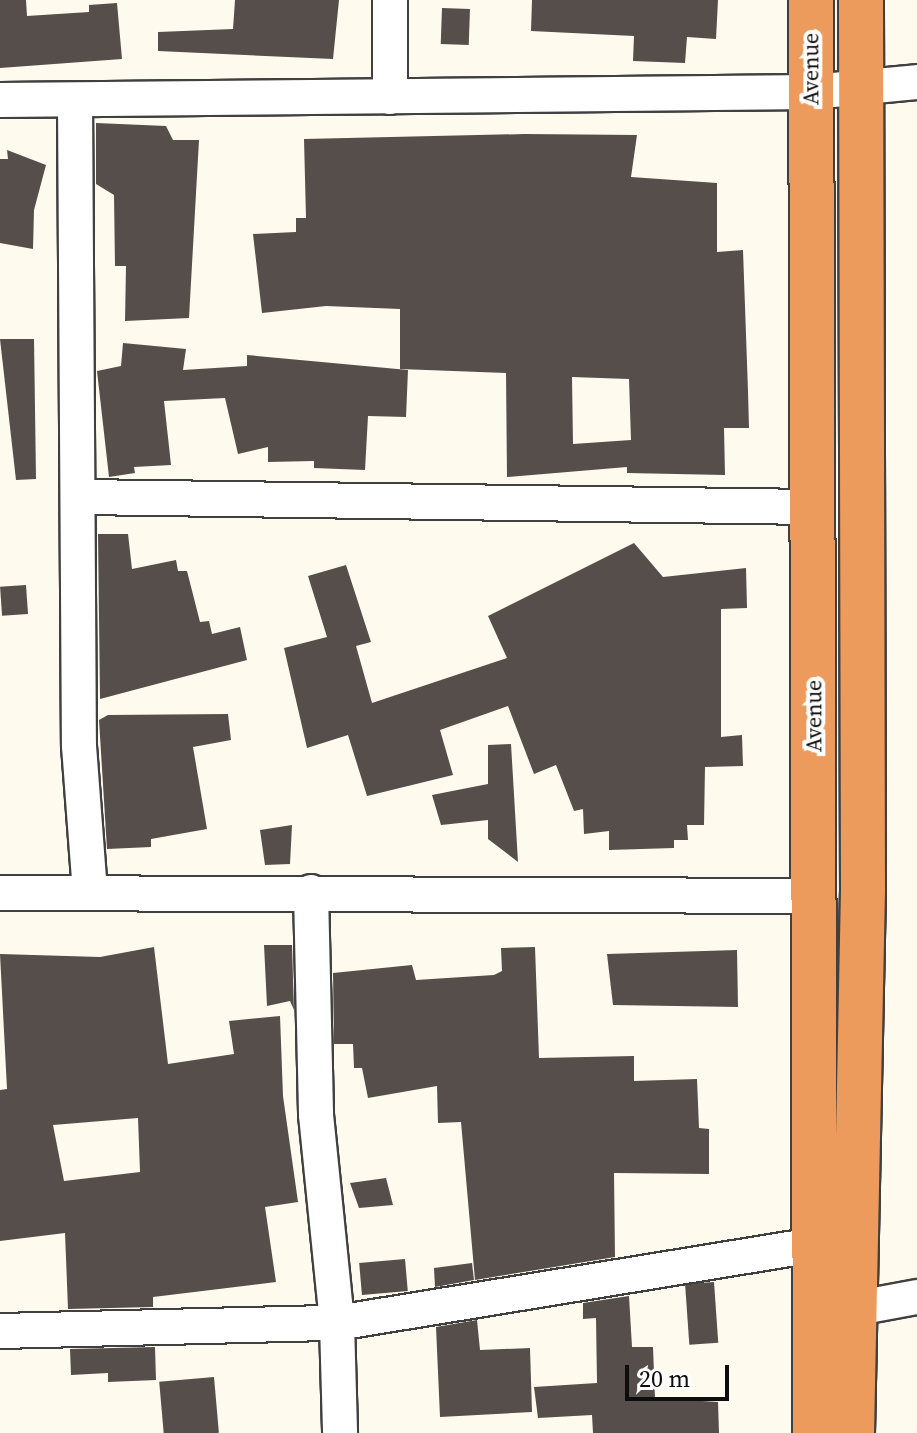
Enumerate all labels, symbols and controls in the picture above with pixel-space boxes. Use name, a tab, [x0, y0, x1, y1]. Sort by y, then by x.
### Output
street label: Avenue	[798, 33, 824, 105]
street label: Avenue	[801, 680, 827, 752]
scale bar	[629, 1349, 733, 1399]
text: 20 m	[639, 1362, 690, 1395]

